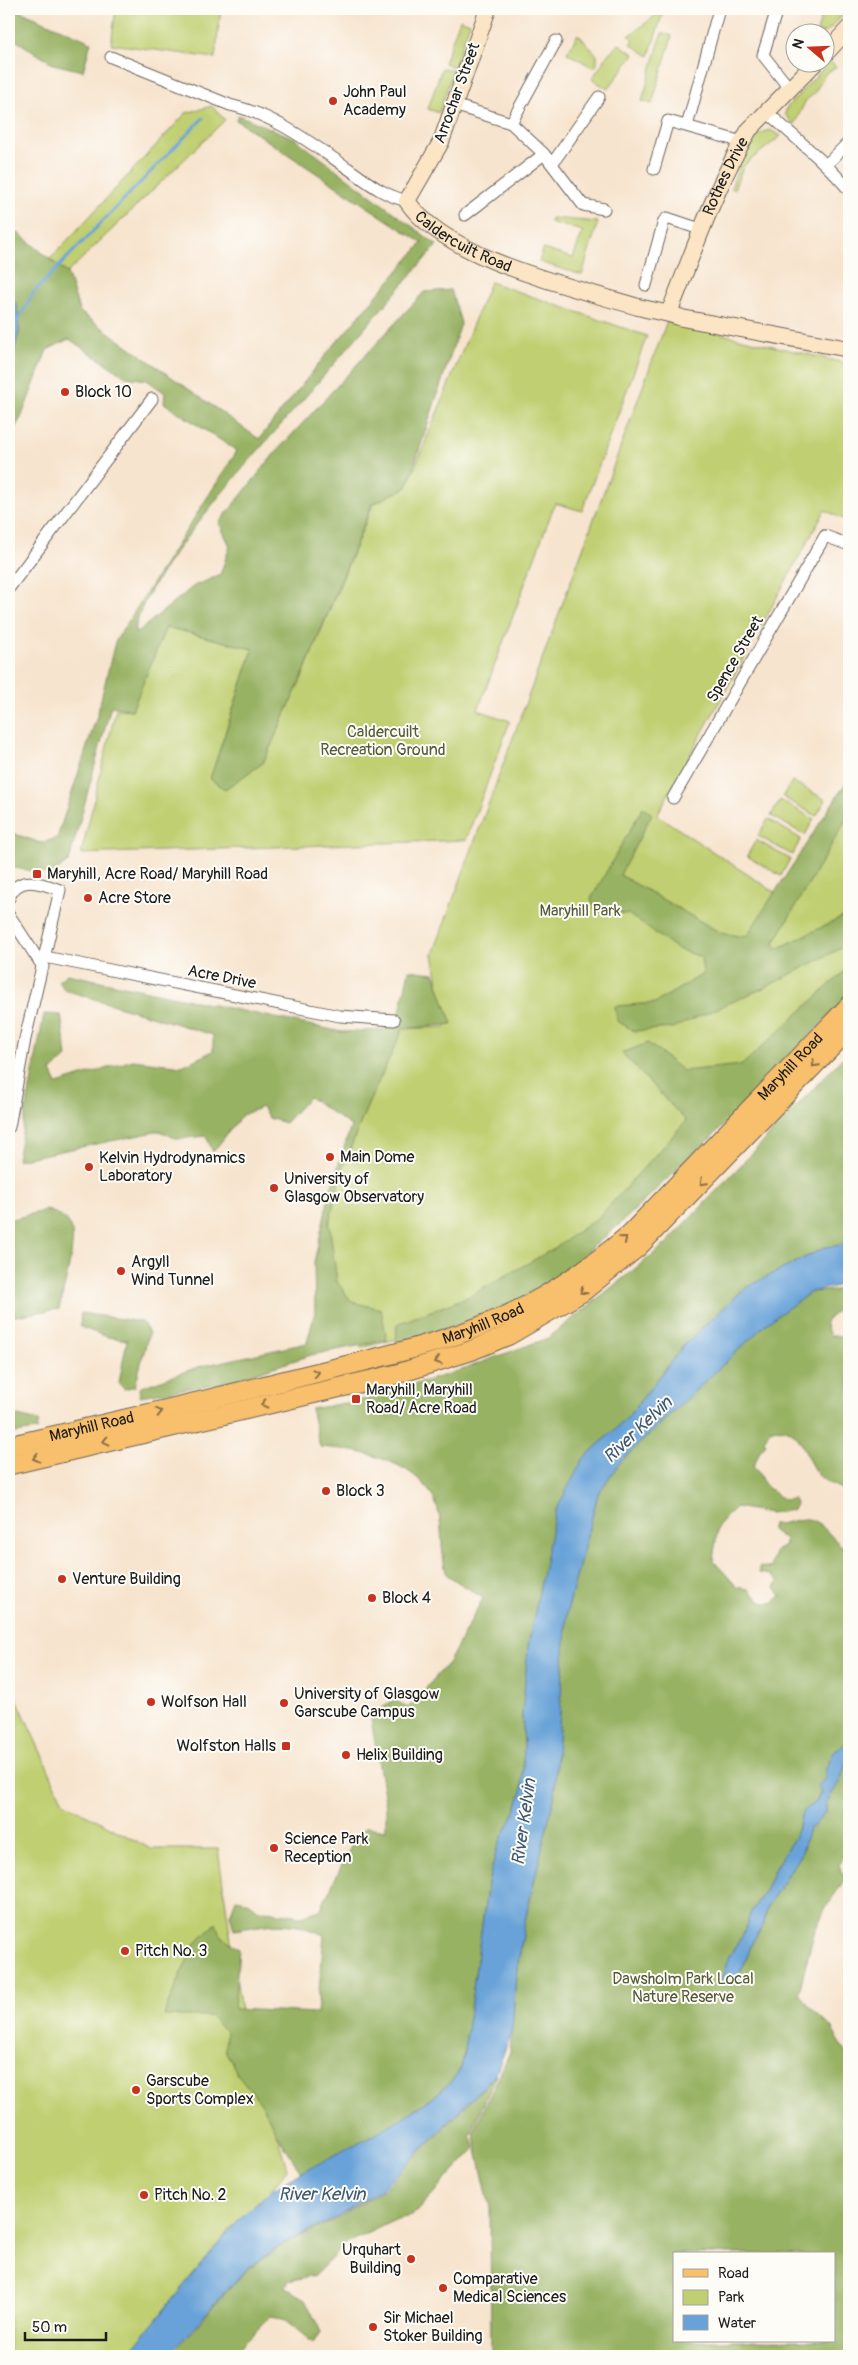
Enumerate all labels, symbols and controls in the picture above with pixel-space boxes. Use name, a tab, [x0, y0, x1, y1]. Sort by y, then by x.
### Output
north arrow	[786, 22, 836, 72]
text: N	[789, 37, 808, 51]
street label: Arrochar Street	[430, 39, 485, 146]
place label: John Paul Academy	[343, 82, 406, 120]
marker: John Paul Academy	[327, 95, 339, 107]
street label: Rothes Drive	[698, 133, 753, 218]
street label: Caldercuilt Road	[410, 207, 514, 277]
place label: Block 10	[75, 382, 132, 402]
marker: Block 10	[59, 386, 71, 398]
street label: Spence Street	[702, 612, 768, 706]
park label: Caldercuilt Recreation Ground	[320, 722, 446, 760]
place label: Maryhill, Acre Road/ Maryhill Road	[47, 864, 268, 884]
marker: Maryhill, Acre Road/ Maryhill Road	[31, 868, 43, 880]
place label: Acre Store	[98, 888, 171, 908]
marker: Acre Store	[82, 892, 94, 904]
park label: Maryhill Park	[539, 901, 621, 921]
street label: Acre Drive	[186, 961, 258, 993]
street label: Maryhill Road	[753, 1029, 828, 1105]
one-way arrow	[812, 1059, 821, 1068]
place label: Main Dome	[340, 1147, 415, 1167]
place label: Kelvin Hydrodynamics Laboratory	[99, 1148, 245, 1186]
marker: Main Dome	[324, 1151, 336, 1163]
marker: Kelvin Hydrodynamics Laboratory	[83, 1161, 95, 1173]
place label: University of Glasgow Observatory	[284, 1169, 424, 1207]
one-way arrow	[700, 1176, 709, 1185]
marker: University of Glasgow Observatory	[268, 1182, 280, 1194]
one-way arrow	[618, 1236, 627, 1245]
place label: Argyll Wind Tunnel	[131, 1252, 214, 1290]
marker: Argyll Wind Tunnel	[115, 1265, 127, 1277]
one-way arrow	[579, 1285, 589, 1294]
street label: Maryhill Road	[440, 1299, 527, 1349]
one-way arrow	[434, 1356, 442, 1366]
one-way arrow	[312, 1368, 321, 1379]
place label: Maryhill, Maryhill Road/ Acre Road	[366, 1380, 477, 1418]
water label: River Kelvin	[599, 1391, 678, 1468]
marker: Maryhill, Maryhill Road/ Acre Road	[350, 1393, 362, 1405]
one-way arrow	[260, 1399, 269, 1409]
street label: Maryhill Road	[47, 1407, 136, 1446]
one-way arrow	[154, 1407, 163, 1418]
one-way arrow	[101, 1435, 110, 1446]
one-way arrow	[31, 1452, 40, 1463]
place label: Block 3	[336, 1481, 385, 1501]
marker: Block 3	[320, 1485, 332, 1497]
place label: Venture Building	[72, 1569, 181, 1589]
marker: Venture Building	[56, 1573, 68, 1585]
place label: Block 4	[382, 1588, 431, 1608]
marker: Block 4	[366, 1592, 378, 1604]
place label: University of Glasgow Garscube Campus	[294, 1684, 439, 1722]
place label: Wolfson Hall	[161, 1692, 247, 1712]
marker: Wolfson Hall	[145, 1696, 157, 1708]
marker: University of Glasgow Garscube Campus	[278, 1697, 290, 1709]
place label: Wolfston Halls	[177, 1736, 276, 1756]
marker: Wolfston Halls	[280, 1740, 292, 1752]
place label: Helix Building	[356, 1745, 443, 1765]
marker: Helix Building	[340, 1749, 352, 1761]
water label: River Kelvin	[507, 1777, 542, 1867]
place label: Science Park Reception	[284, 1829, 369, 1867]
marker: Science Park Reception	[268, 1842, 280, 1854]
place label: Pitch No. 3	[135, 1941, 208, 1961]
marker: Pitch No. 3	[119, 1945, 131, 1957]
park label: Dawsholm Park Local Nature Reserve	[612, 1969, 754, 2007]
place label: Garscube Sports Complex	[146, 2071, 254, 2109]
marker: Garscube Sports Complex	[130, 2084, 142, 2096]
water label: River Kelvin	[279, 2183, 366, 2206]
place label: Pitch No. 2	[154, 2185, 227, 2205]
marker: Pitch No. 2	[138, 2189, 150, 2201]
place label: Urquhart Building	[342, 2240, 402, 2278]
legend	[673, 2252, 836, 2342]
marker: Urquhart Building	[405, 2253, 417, 2265]
text: Road	[718, 2264, 749, 2283]
place label: Comparative Medical Sciences	[453, 2269, 566, 2307]
marker: Comparative Medical Sciences	[437, 2282, 449, 2294]
text: Park	[718, 2288, 745, 2307]
place label: Sir Michael Stoker Building	[383, 2308, 483, 2346]
scale bar	[25, 2310, 106, 2342]
text: Water	[718, 2314, 757, 2333]
text: 50 m	[32, 2318, 67, 2337]
marker: Sir Michael Stoker Building	[367, 2321, 379, 2333]

